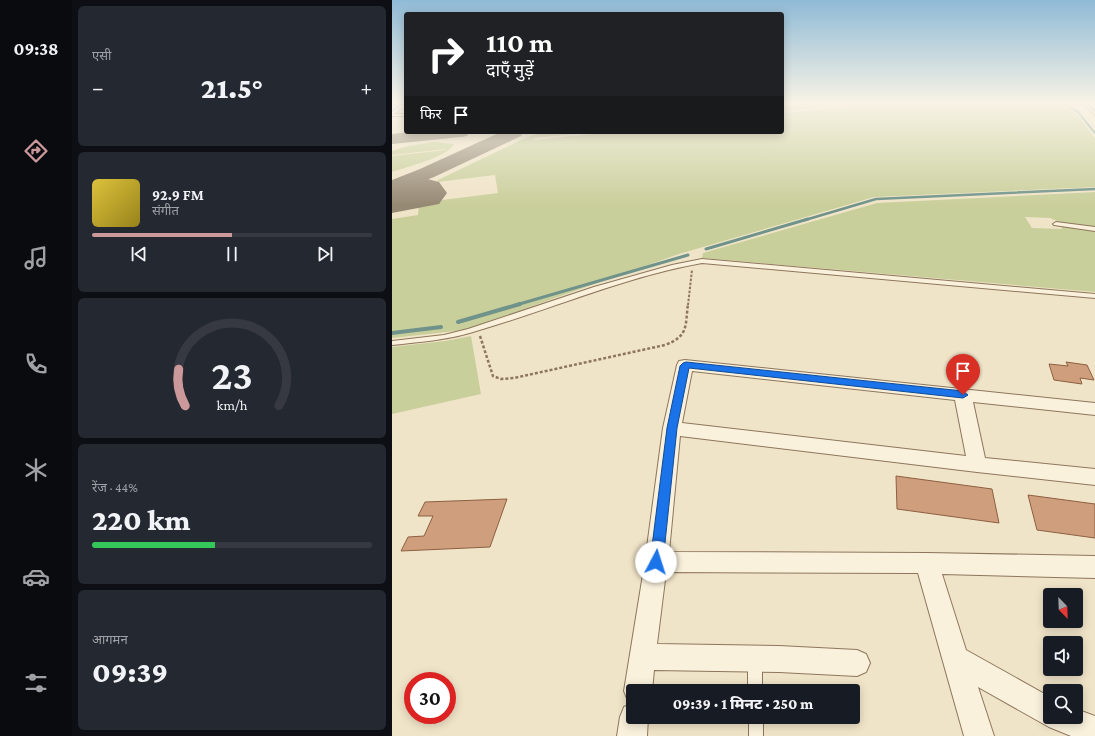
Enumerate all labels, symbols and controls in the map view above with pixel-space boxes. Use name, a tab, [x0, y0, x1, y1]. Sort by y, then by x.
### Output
text: 110 m	[486, 27, 553, 58]
icon: right	[420, 28, 472, 80]
text: 09:38	[13, 39, 59, 59]
text: एसी	[92, 48, 111, 63]
text: दाएँ मुड़ें	[486, 60, 534, 80]
text: 21.5°	[201, 71, 263, 104]
text: −	[92, 75, 104, 100]
text: +	[360, 75, 372, 100]
icon: arrive	[450, 104, 472, 126]
text: फिर	[420, 106, 442, 122]
icon: directions	[22, 137, 50, 165]
text: 92.9 FM	[152, 187, 204, 203]
text: संगीत	[152, 203, 179, 218]
icon: previous	[128, 243, 150, 265]
icon: pause	[221, 243, 243, 265]
icon: next	[314, 243, 336, 265]
icon: music	[22, 244, 50, 272]
icon: phone	[22, 350, 50, 378]
text: 23	[211, 352, 253, 398]
pin	[946, 354, 980, 395]
icon: arrive	[952, 360, 974, 382]
text: km/h	[217, 397, 248, 413]
icon: climate	[22, 456, 50, 484]
text: रेंज · 44%	[92, 480, 138, 495]
text: 220 km	[92, 503, 190, 536]
position arrow	[635, 541, 677, 583]
icon: car	[22, 563, 50, 591]
north arrow	[1043, 588, 1083, 628]
map controls	[1043, 588, 1083, 724]
text: आगमन	[92, 632, 128, 647]
button: sound	[1043, 636, 1083, 676]
text: 09:39	[92, 655, 168, 688]
icon: filters	[22, 669, 50, 697]
speed limit sign: 30	[404, 672, 456, 724]
button: search	[1043, 684, 1083, 724]
text: 09:39 · 1 मिनट · 250 m	[673, 696, 813, 712]

